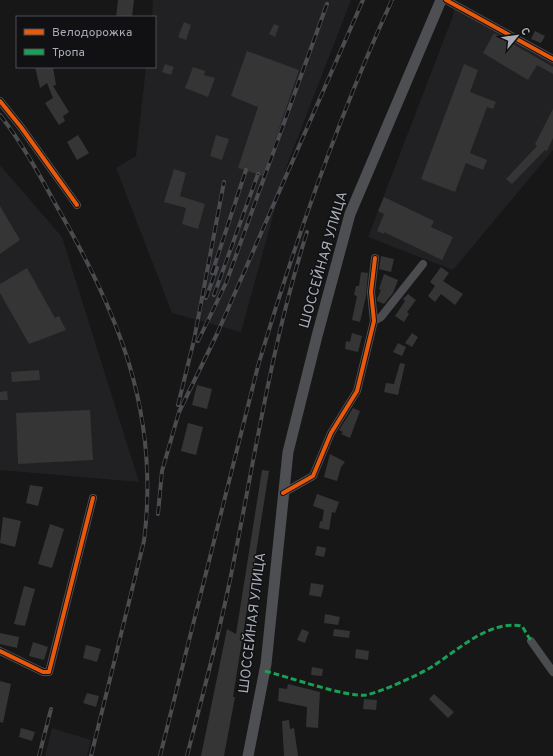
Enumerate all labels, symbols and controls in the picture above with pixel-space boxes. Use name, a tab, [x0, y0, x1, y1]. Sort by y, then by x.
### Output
legend	[16, 16, 156, 68]
north arrow	[497, 16, 537, 56]
text: Велодорожка	[52, 25, 132, 41]
text: С	[517, 25, 533, 38]
text: Тропа	[52, 45, 85, 61]
street label: ШОССЕЙНАЯ УЛИЦА	[295, 189, 352, 330]
street label: ШОССЕЙНАЯ УЛИЦА	[235, 552, 270, 694]

